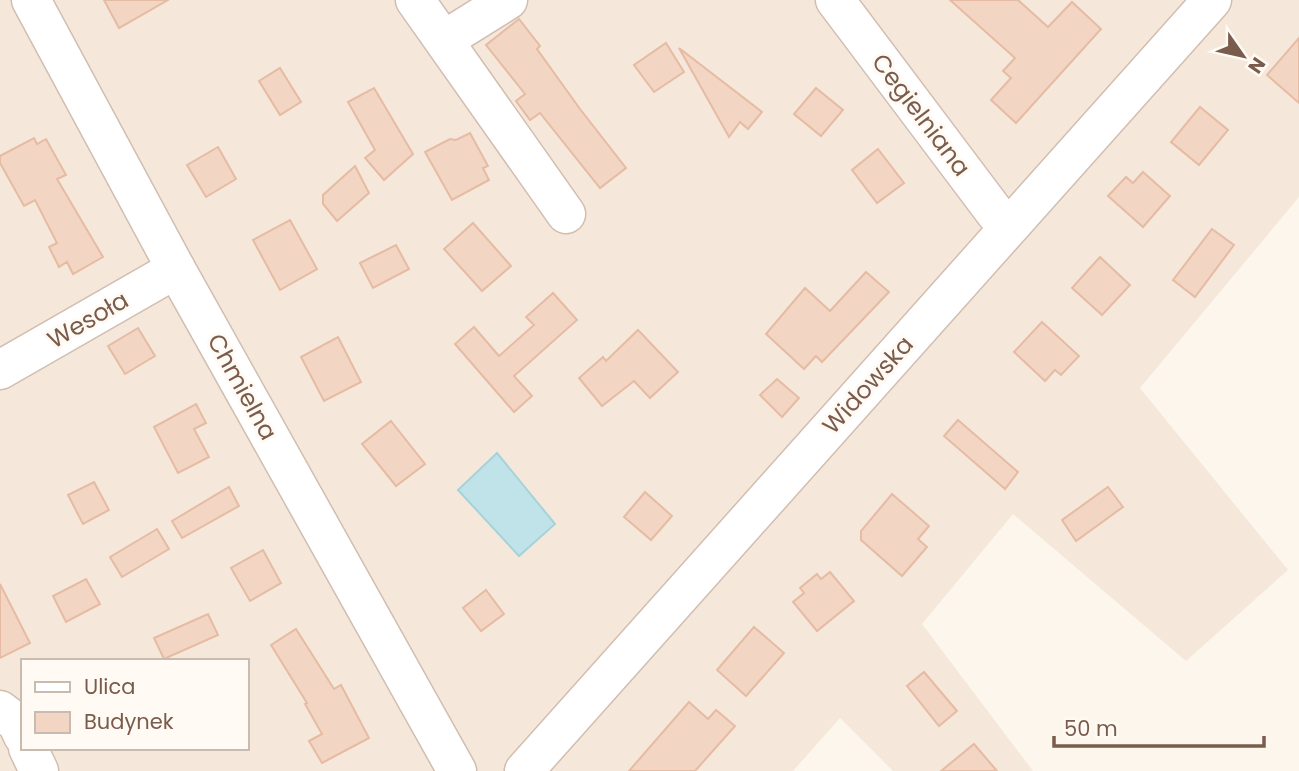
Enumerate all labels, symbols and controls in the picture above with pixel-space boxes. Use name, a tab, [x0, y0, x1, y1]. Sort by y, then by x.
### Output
north arrow	[1208, 21, 1278, 91]
street label: Cegielniana	[864, 47, 978, 183]
text: N	[1241, 52, 1272, 79]
street label: Wesoła	[41, 283, 134, 356]
street label: Chmielna	[200, 328, 285, 446]
street label: Widowska	[815, 328, 921, 441]
legend	[21, 659, 248, 750]
text: Ulica	[84, 672, 135, 701]
scale bar	[1054, 704, 1264, 748]
text: Budynek	[84, 707, 174, 736]
text: 50 m	[1064, 714, 1118, 743]

